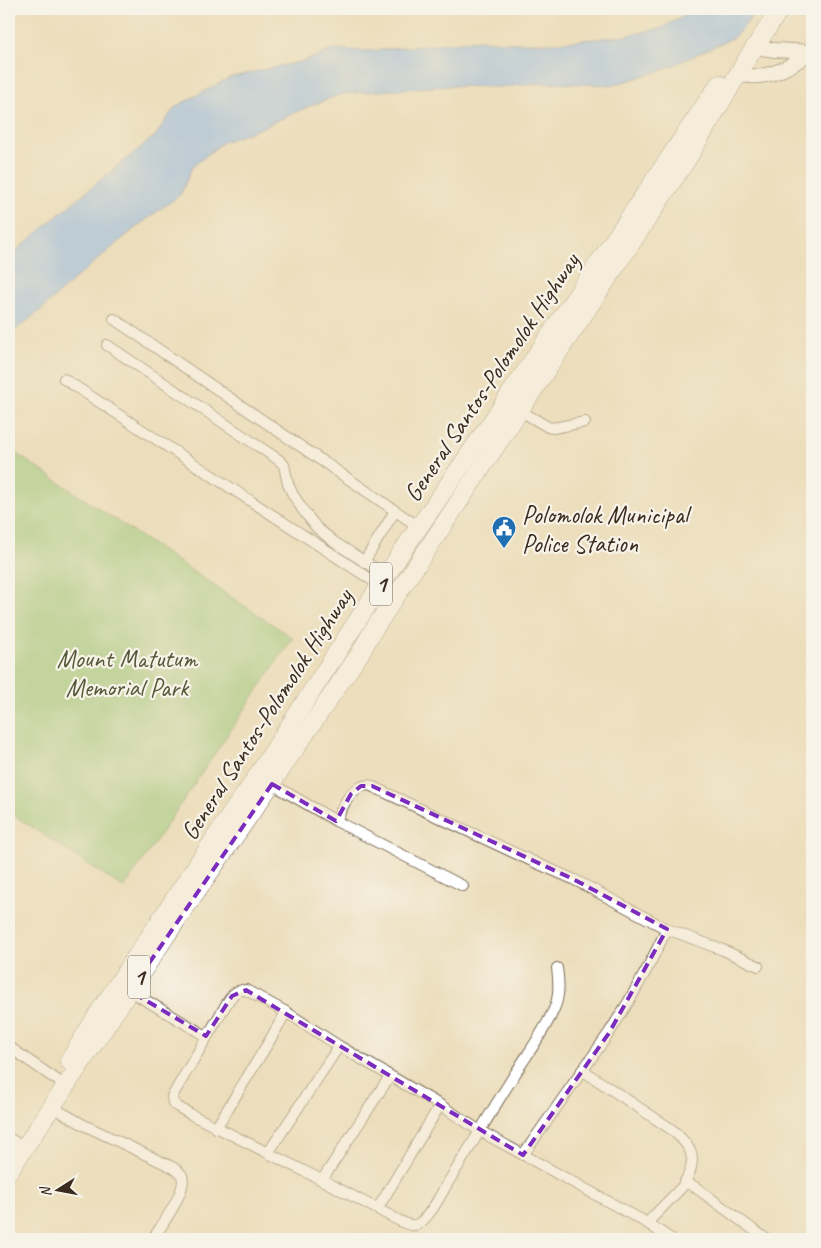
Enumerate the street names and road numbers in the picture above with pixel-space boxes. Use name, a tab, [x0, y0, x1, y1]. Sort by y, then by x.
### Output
street label: General Santos-Polomolok Highway	[397, 246, 588, 508]
road number: 1	[370, 562, 392, 606]
street label: General Santos-Polomolok Highway	[174, 582, 361, 846]
road number: 1	[128, 956, 150, 999]

